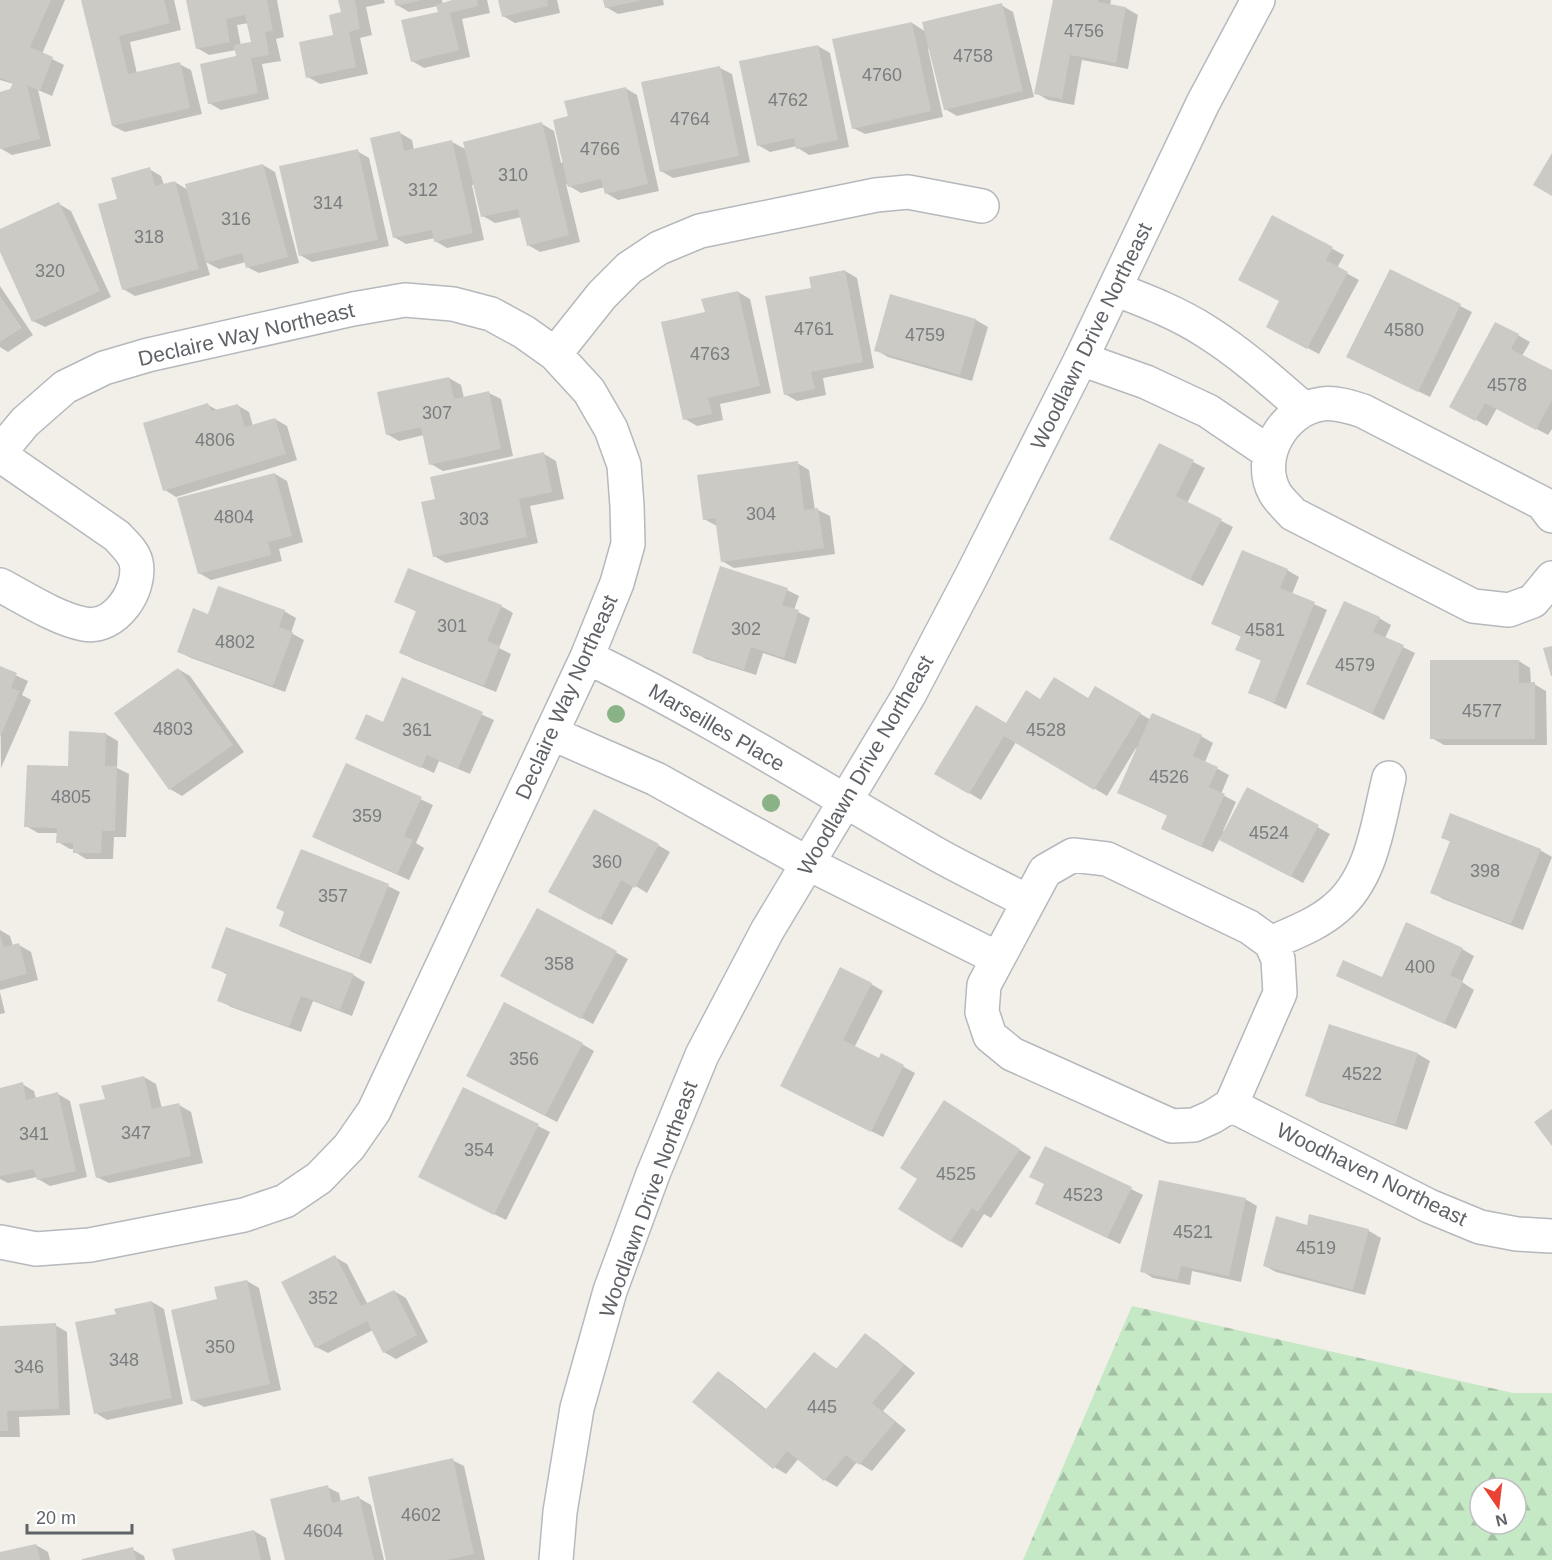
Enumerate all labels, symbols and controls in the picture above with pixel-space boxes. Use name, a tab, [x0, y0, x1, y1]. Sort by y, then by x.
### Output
house number: 4756	[1064, 21, 1104, 41]
house number: 4758	[953, 46, 993, 66]
house number: 4760	[862, 65, 902, 85]
house number: 4762	[768, 90, 808, 110]
house number: 4764	[670, 109, 710, 129]
house number: 4766	[580, 139, 620, 159]
house number: 310	[498, 165, 528, 185]
house number: 312	[408, 180, 438, 200]
house number: 314	[313, 193, 343, 213]
house number: 316	[221, 209, 251, 229]
street label: Woodlawn Drive Northeast	[1026, 219, 1156, 453]
house number: 318	[134, 227, 164, 247]
house number: 320	[35, 261, 65, 281]
street label: Declaire Way Northeast	[136, 298, 356, 370]
house number: 4761	[794, 319, 834, 339]
house number: 4580	[1384, 320, 1424, 340]
house number: 4759	[905, 325, 945, 345]
house number: 4763	[690, 344, 730, 364]
house number: 4578	[1487, 375, 1527, 395]
house number: 307	[422, 403, 452, 423]
house number: 4806	[195, 430, 235, 450]
house number: 304	[746, 504, 776, 524]
house number: 4804	[214, 507, 254, 527]
house number: 303	[459, 509, 489, 529]
street label: Declaire Way Northeast	[511, 591, 622, 803]
house number: 301	[437, 616, 467, 636]
house number: 302	[731, 619, 761, 639]
house number: 4581	[1245, 620, 1285, 640]
house number: 4802	[215, 632, 255, 652]
street label: Woodlawn Drive Northeast	[793, 651, 937, 879]
house number: 4579	[1335, 655, 1375, 675]
street label: Marseilles Place	[645, 679, 789, 775]
house number: 4577	[1462, 701, 1502, 721]
house number: 4803	[153, 719, 193, 739]
house number: 361	[402, 720, 432, 740]
house number: 4528	[1026, 720, 1066, 740]
house number: 4526	[1149, 767, 1189, 787]
house number: 4805	[51, 787, 91, 807]
house number: 359	[352, 806, 382, 826]
house number: 4524	[1249, 823, 1289, 843]
house number: 360	[592, 852, 622, 872]
house number: 398	[1470, 861, 1500, 881]
house number: 357	[318, 886, 348, 906]
house number: 358	[544, 954, 574, 974]
house number: 400	[1405, 957, 1435, 977]
house number: 356	[509, 1049, 539, 1069]
house number: 4522	[1342, 1064, 1382, 1084]
street label: Woodlawn Drive Northeast	[595, 1078, 702, 1320]
street label: Woodhaven Northeast	[1273, 1118, 1471, 1230]
house number: 347	[121, 1123, 151, 1143]
house number: 341	[19, 1124, 49, 1144]
house number: 354	[464, 1140, 494, 1160]
house number: 4525	[936, 1164, 976, 1184]
house number: 4523	[1063, 1185, 1103, 1205]
house number: 4521	[1173, 1222, 1213, 1242]
house number: 4519	[1296, 1238, 1336, 1258]
house number: 352	[308, 1288, 338, 1308]
house number: 350	[205, 1337, 235, 1357]
house number: 348	[109, 1350, 139, 1370]
house number: 346	[14, 1357, 44, 1377]
house number: 445	[807, 1397, 837, 1417]
north arrow	[1468, 1476, 1528, 1536]
scale bar	[27, 1497, 132, 1535]
house number: 4602	[401, 1505, 441, 1525]
text: 20 m	[36, 1508, 76, 1528]
text: N	[1494, 1510, 1509, 1530]
house number: 4604	[303, 1521, 343, 1541]

